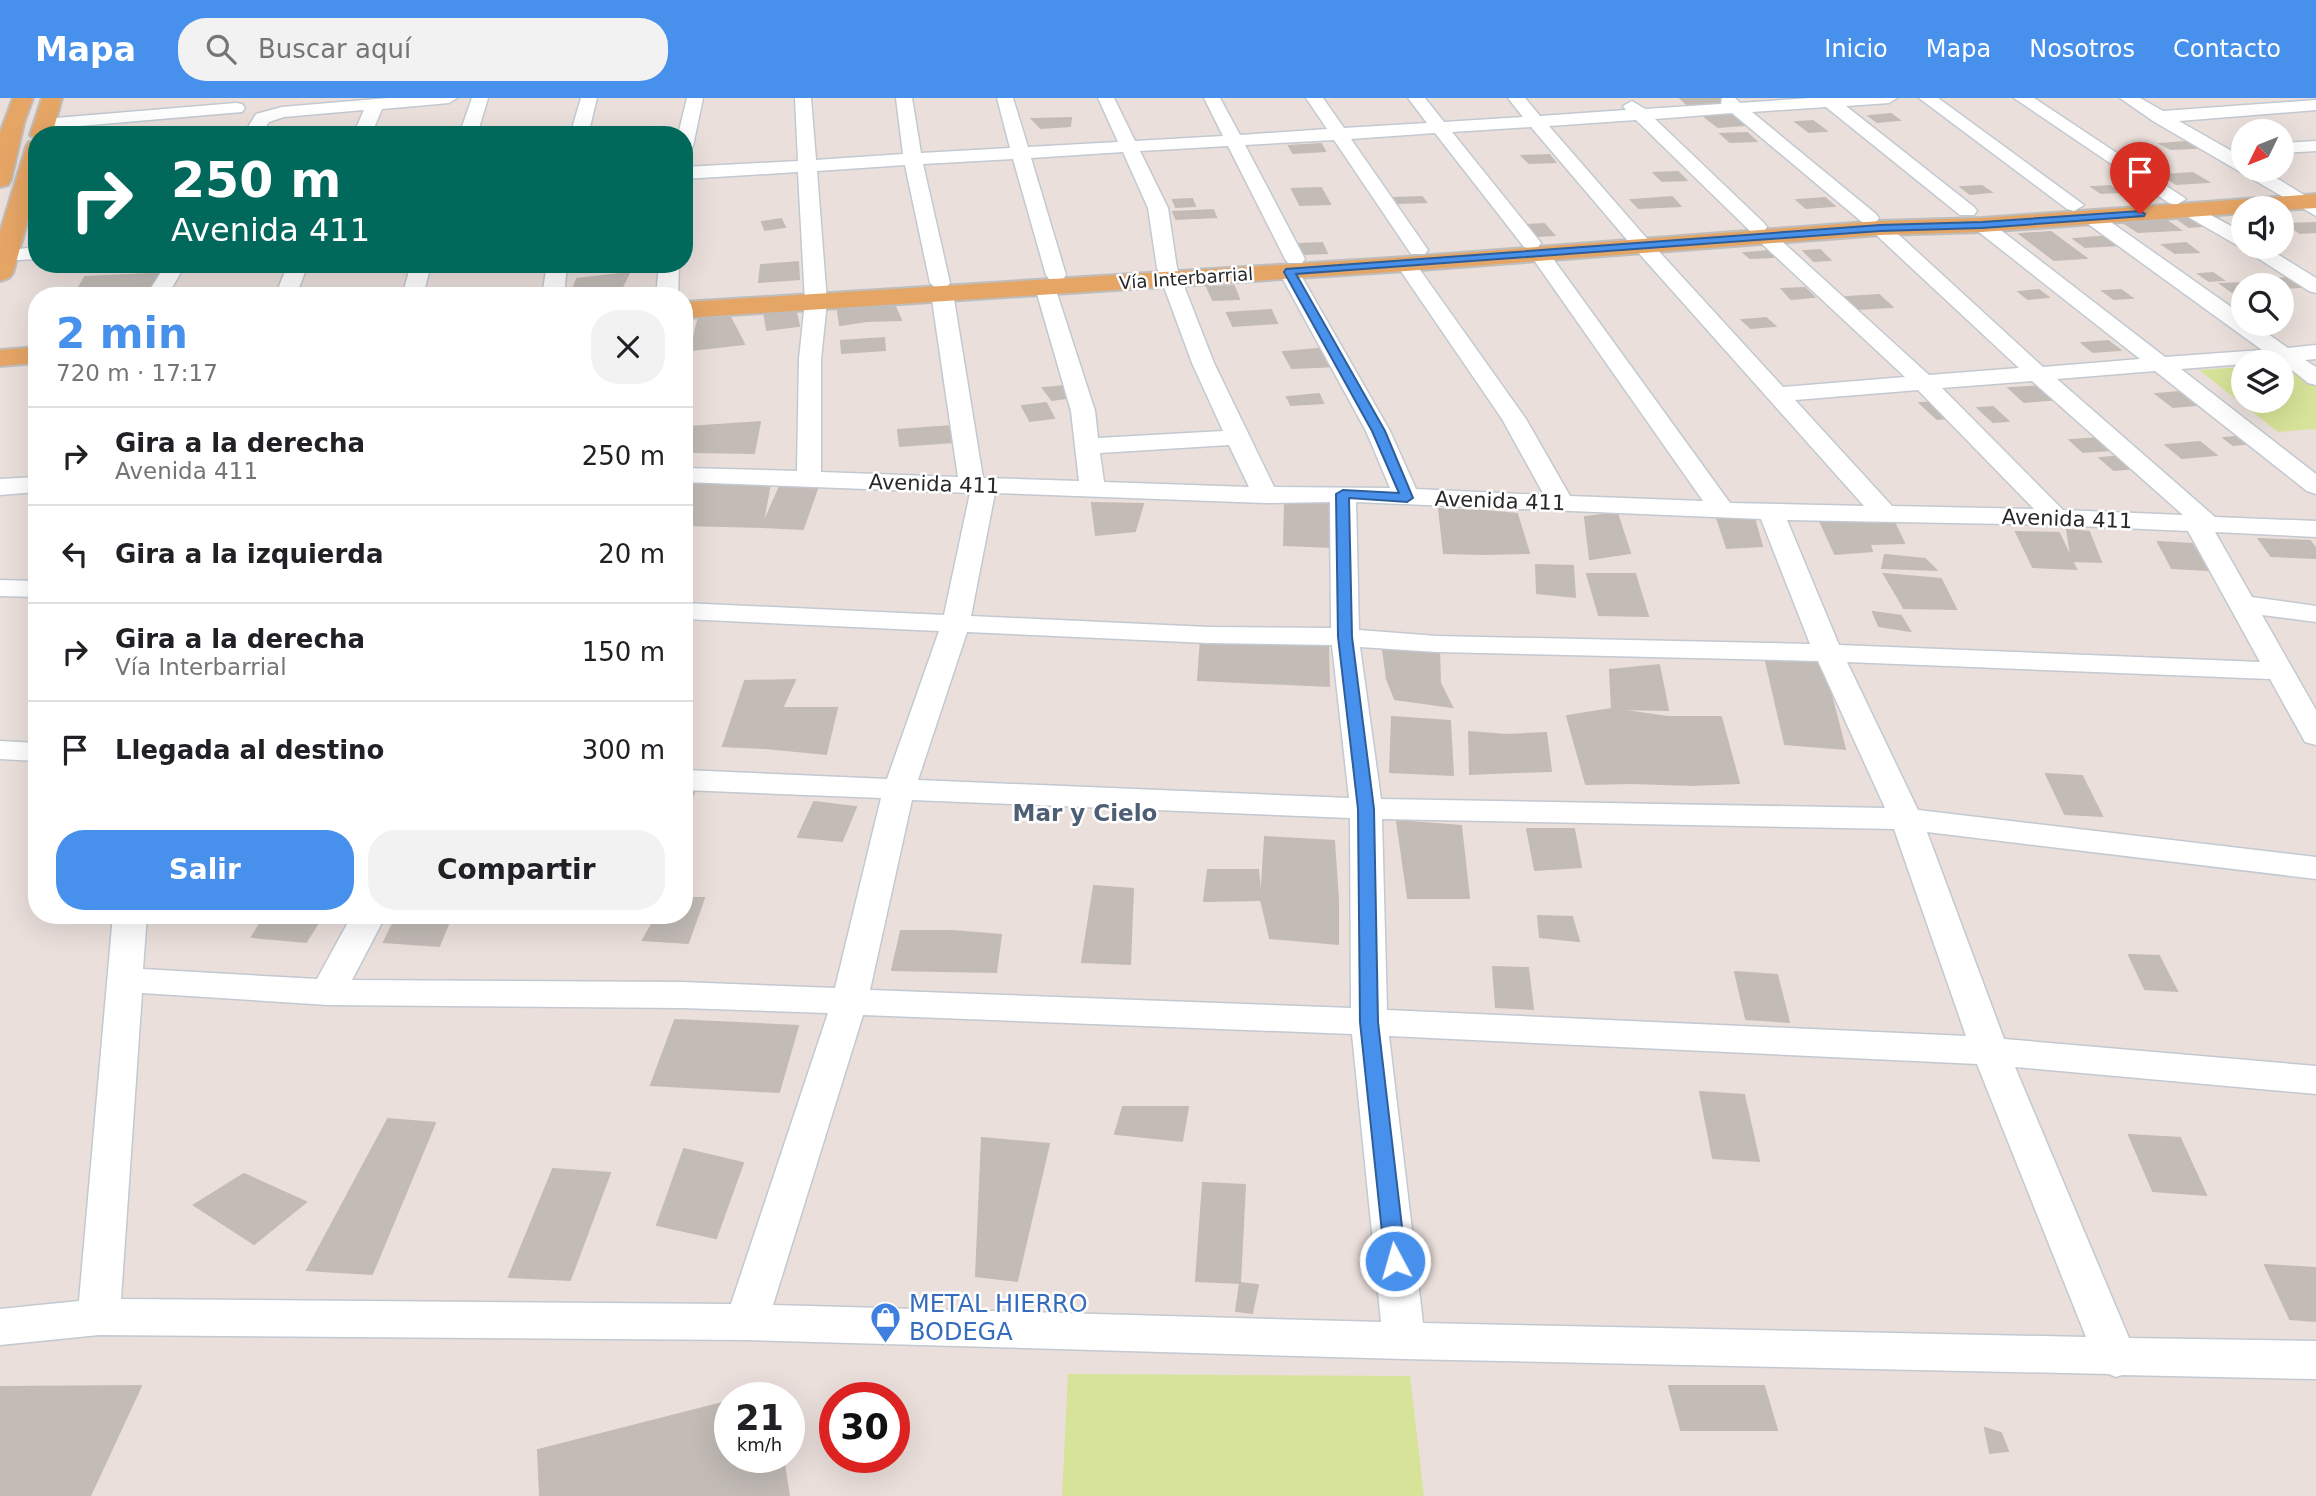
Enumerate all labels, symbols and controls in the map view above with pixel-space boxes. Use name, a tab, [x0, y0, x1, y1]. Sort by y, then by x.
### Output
search box	[178, 18, 668, 81]
text: Mapa	[35, 30, 136, 69]
icon: search	[202, 30, 240, 68]
text: Buscar aquí	[258, 34, 411, 64]
text: Inicio	[1824, 35, 1888, 63]
text: Mapa	[1926, 35, 1991, 63]
text: Nosotros	[2029, 35, 2135, 63]
text: Contacto	[2173, 35, 2281, 63]
north arrow	[2231, 119, 2294, 182]
map controls	[2231, 119, 2294, 413]
pin	[2110, 142, 2170, 214]
text: 250 m	[171, 152, 341, 209]
icon: arrive	[2121, 153, 2159, 191]
icon: right	[56, 154, 147, 245]
button: sound	[2231, 196, 2294, 259]
text: Avenida 411	[171, 211, 370, 249]
street label: Vía Interbarrial	[1118, 263, 1254, 293]
button: search	[2231, 273, 2294, 336]
text: 2 min	[56, 309, 188, 358]
button: close	[591, 310, 665, 384]
button: layers	[2231, 350, 2294, 413]
text: 720 m · 17:17	[56, 360, 218, 386]
text: Gira a la derecha	[115, 428, 365, 458]
icon: right	[56, 437, 94, 475]
text: 250 m	[582, 441, 665, 471]
text: Avenida 411	[115, 458, 258, 484]
street label: Avenida 411	[868, 470, 1000, 498]
street label: Avenida 411	[1434, 487, 1566, 515]
street label: Avenida 411	[2001, 505, 2133, 533]
icon: left	[56, 535, 94, 573]
text: Gira a la izquierda	[115, 539, 383, 569]
text: 20 m	[598, 539, 665, 569]
text: Gira a la derecha	[115, 624, 365, 654]
icon: right	[56, 633, 94, 671]
text: 150 m	[582, 637, 665, 667]
text: Vía Interbarrial	[115, 654, 287, 680]
icon: arrive	[56, 731, 94, 769]
text: Llegada al destino	[115, 735, 384, 765]
text: 300 m	[582, 735, 665, 765]
district label: Mar y Cielo	[1013, 800, 1157, 826]
button: Salir	[56, 830, 354, 910]
button: Compartir	[368, 830, 665, 910]
position arrow	[1358, 1224, 1432, 1298]
place label: METAL HIERRO BODEGA	[909, 1290, 1088, 1346]
shop icon: METAL HIERRO BODEGA	[869, 1301, 903, 1345]
speed limit sign: 30	[819, 1382, 910, 1473]
text: 21	[735, 1398, 784, 1438]
text: km/h	[737, 1434, 782, 1455]

